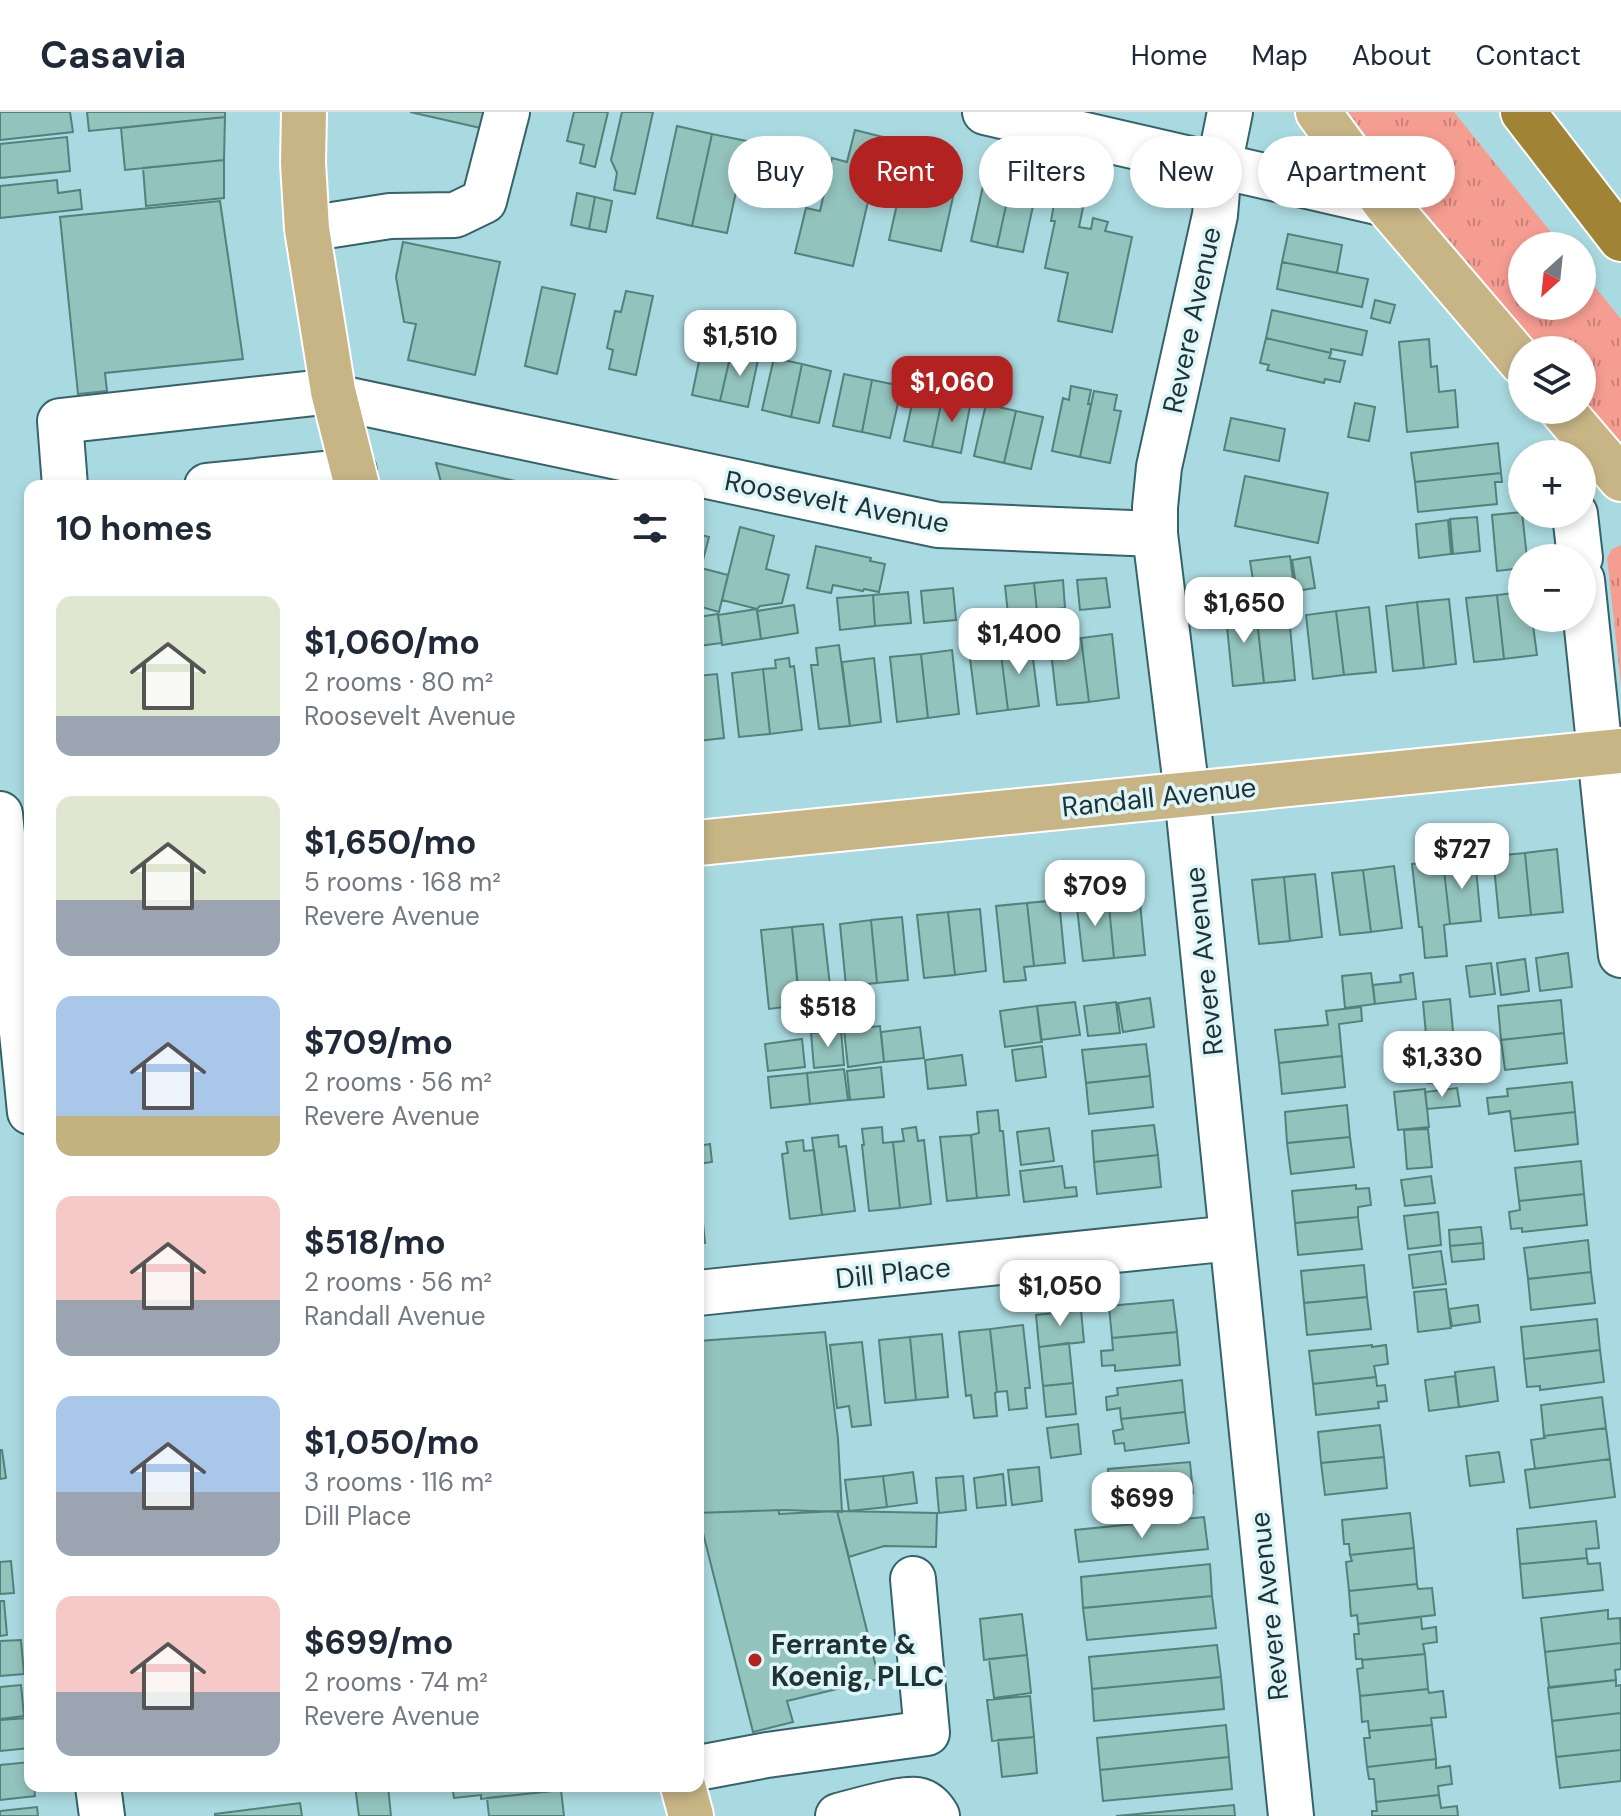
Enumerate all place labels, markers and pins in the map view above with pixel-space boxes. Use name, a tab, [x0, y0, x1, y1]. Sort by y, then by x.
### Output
pin: $1,510	[675, 310, 805, 378]
pin: $1,060	[887, 356, 1017, 424]
pin: $1,650	[1179, 577, 1309, 645]
pin: $1,400	[954, 608, 1084, 676]
pin: $727	[1415, 823, 1509, 891]
pin: $709	[1048, 860, 1142, 928]
pin: $518	[781, 981, 875, 1049]
pin: $1,330	[1377, 1031, 1507, 1099]
pin: $1,050	[995, 1260, 1125, 1328]
pin: $699	[1095, 1472, 1189, 1540]
place label: Ferrante & Koenig, PLLC	[771, 1626, 945, 1695]
marker: Ferrante & Koenig, PLLC	[746, 1651, 764, 1669]

